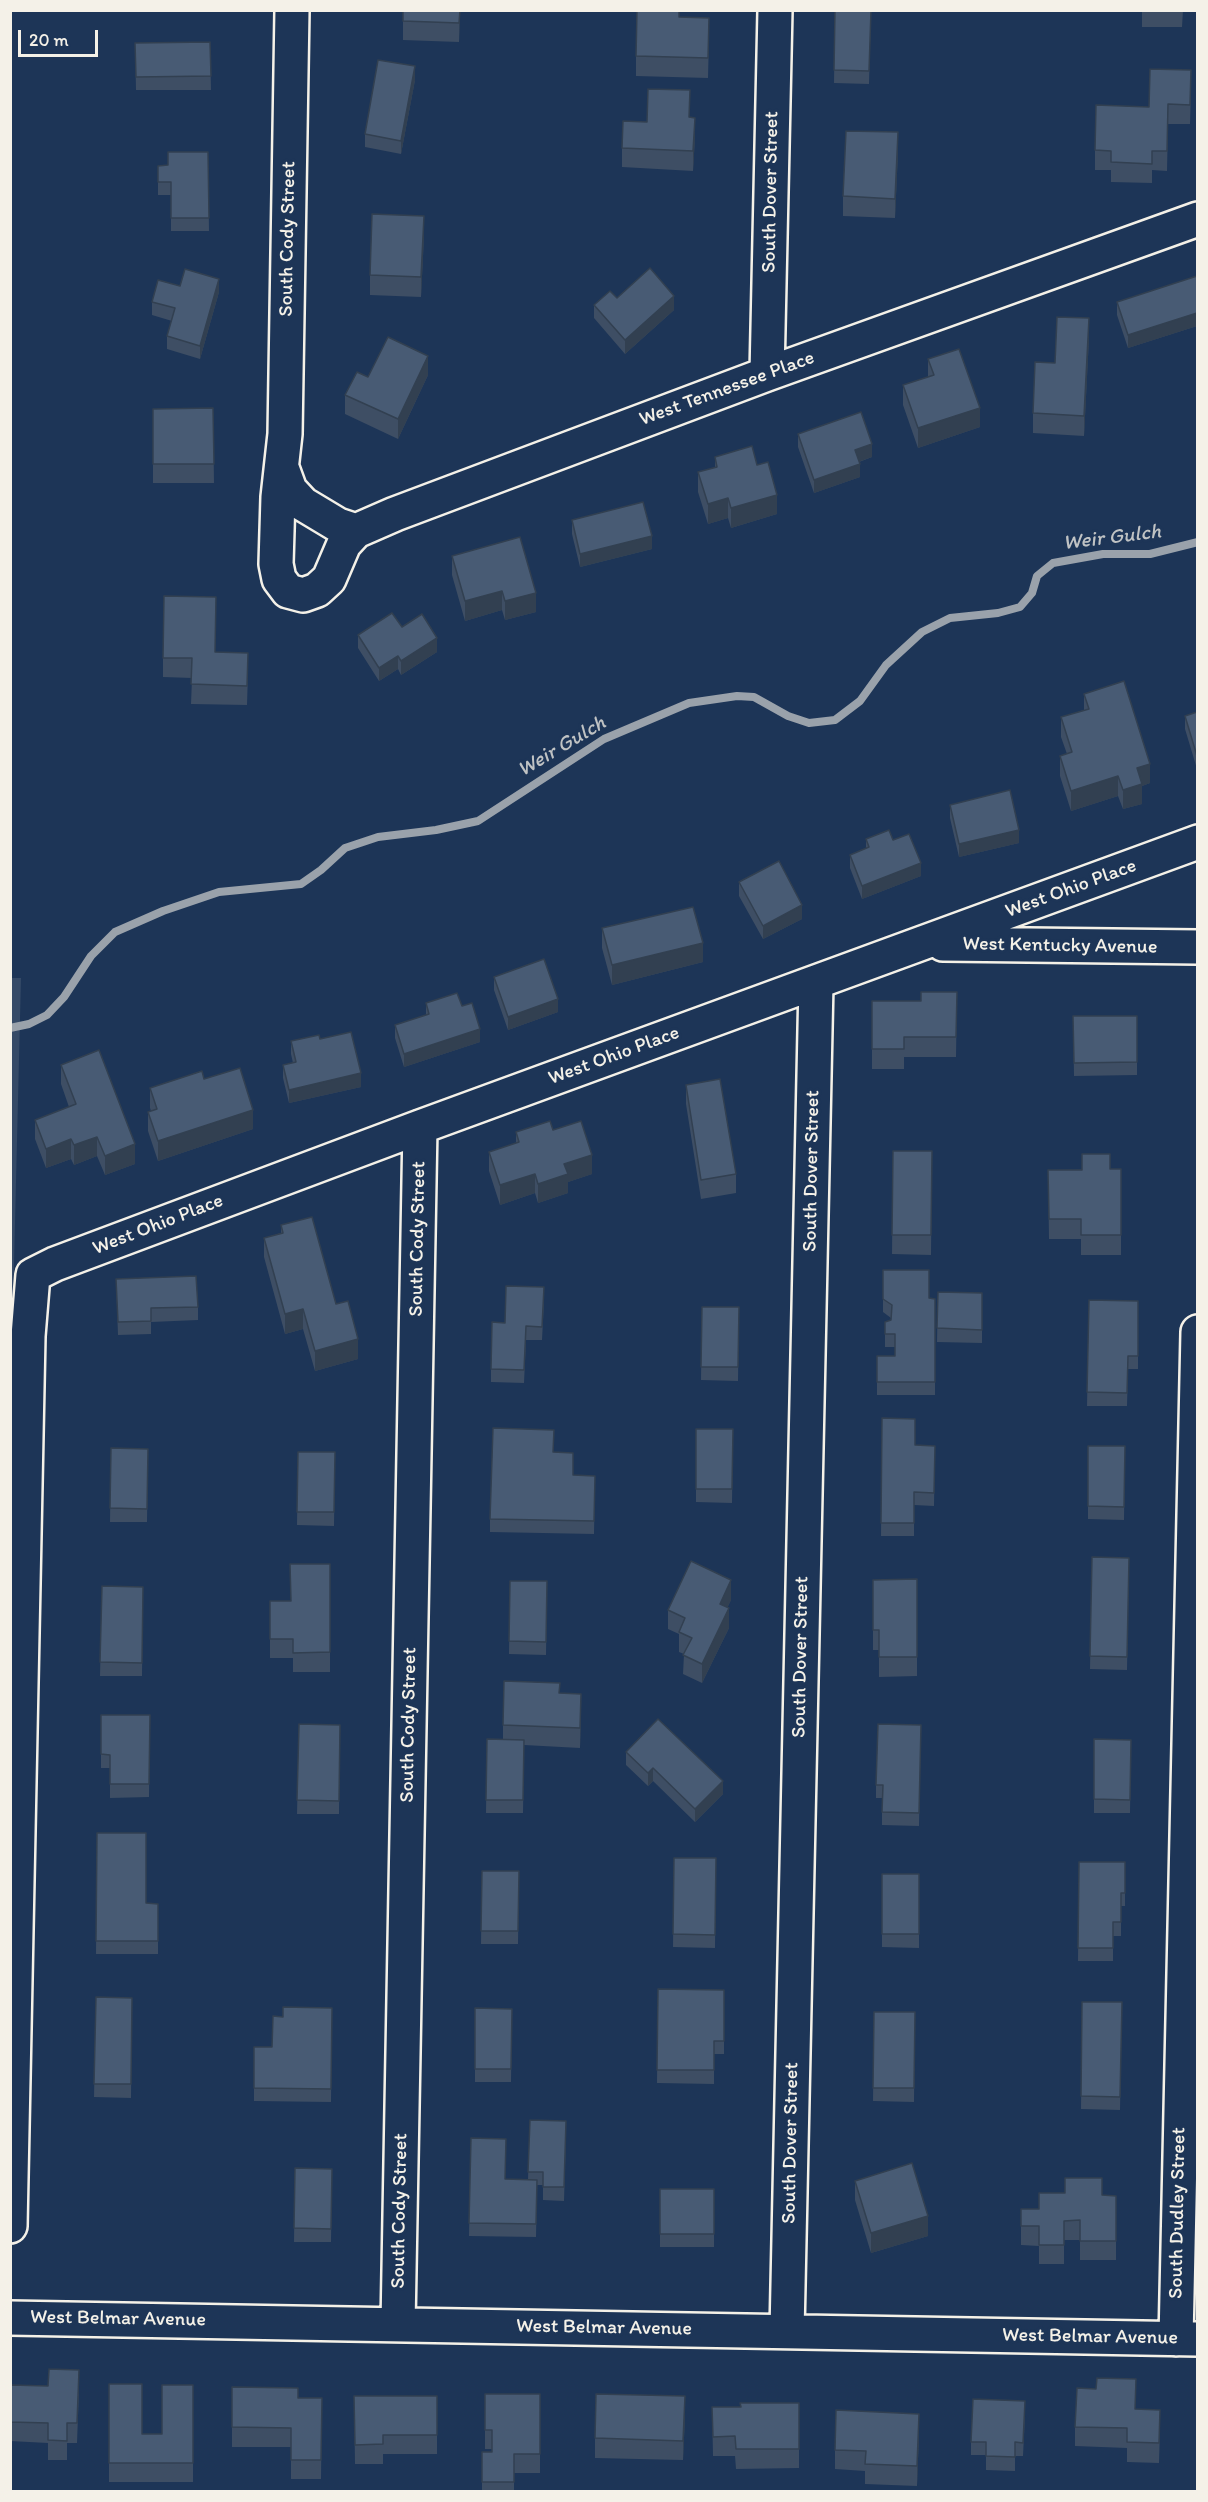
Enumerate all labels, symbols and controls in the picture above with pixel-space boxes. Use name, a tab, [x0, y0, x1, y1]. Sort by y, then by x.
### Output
scale bar	[21, 18, 100, 56]
text: 20 m	[29, 29, 69, 51]
street label: South Dover Street	[758, 111, 784, 273]
street label: South Cody Street	[275, 161, 301, 317]
street label: West Tennessee Place	[636, 346, 818, 432]
water label: Weir Gulch	[1062, 519, 1162, 557]
water label: Weir Gulch	[513, 711, 611, 783]
street label: West Ohio Place	[1002, 854, 1140, 924]
street label: West Kentucky Avenue	[962, 932, 1158, 960]
street label: West Ohio Place	[545, 1021, 683, 1091]
street label: South Dover Street	[799, 1090, 825, 1252]
street label: South Cody Street	[405, 1161, 431, 1317]
street label: West Ohio Place	[89, 1189, 227, 1261]
street label: South Dover Street	[788, 1576, 814, 1738]
street label: South Cody Street	[396, 1647, 422, 1803]
street label: South Dover Street	[778, 2062, 804, 2224]
street label: South Dudley Street	[1165, 2127, 1191, 2299]
street label: South Cody Street	[387, 2133, 413, 2289]
street label: West Belmar Avenue	[30, 2305, 206, 2333]
street label: West Belmar Avenue	[516, 2314, 692, 2342]
street label: West Belmar Avenue	[1002, 2323, 1178, 2351]

